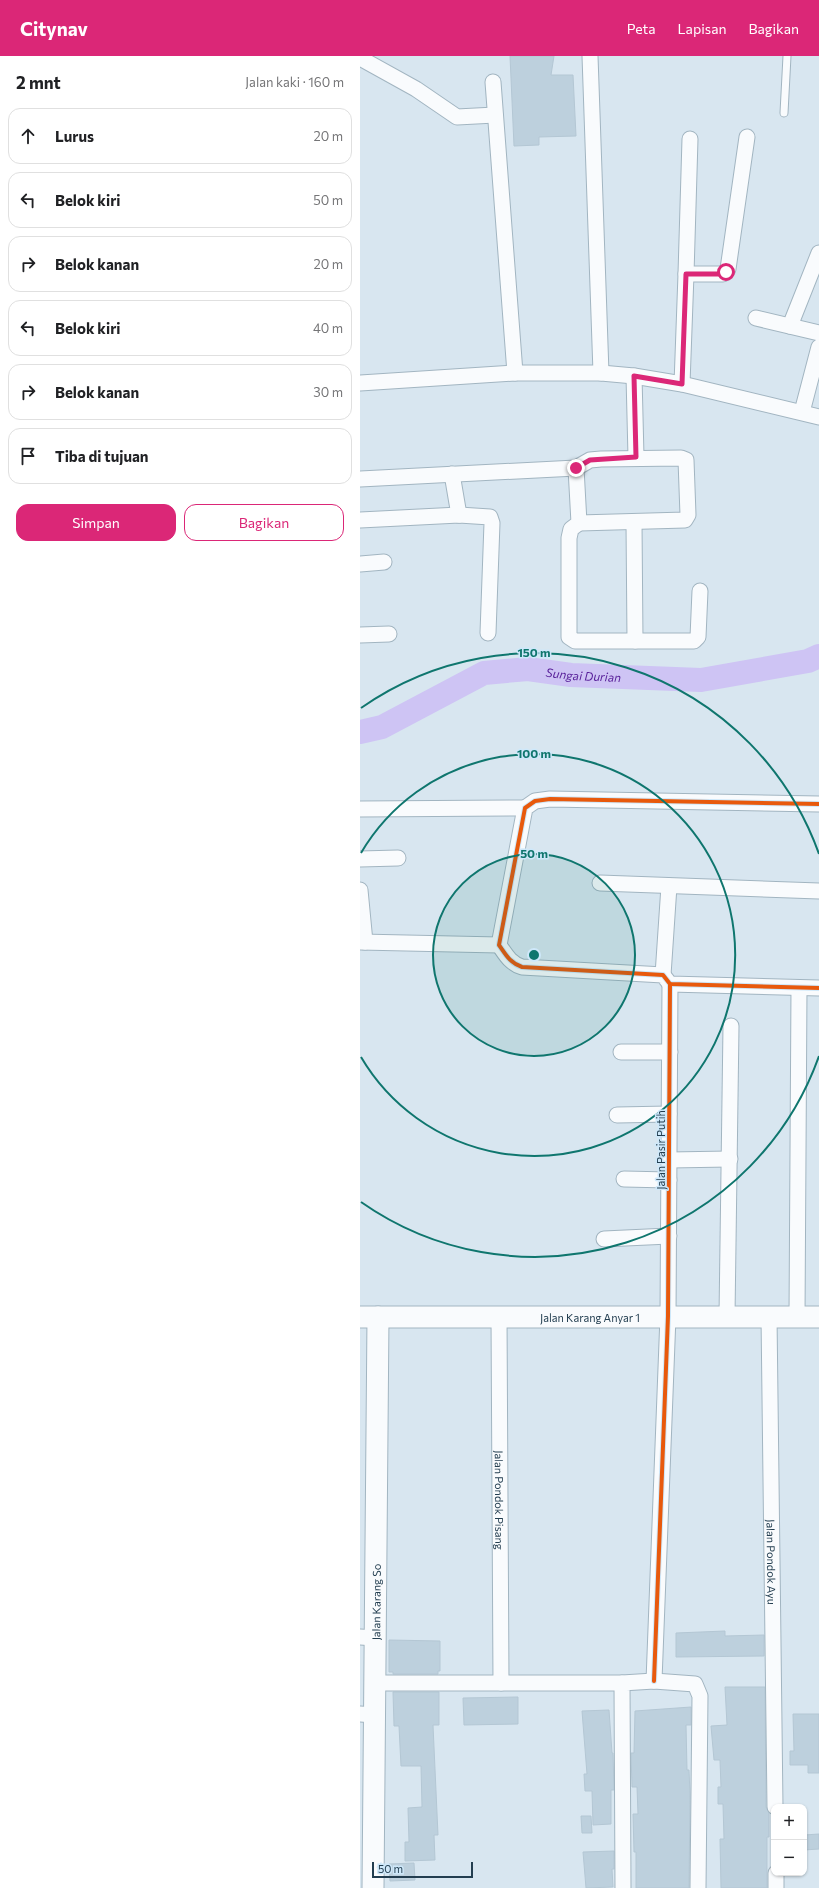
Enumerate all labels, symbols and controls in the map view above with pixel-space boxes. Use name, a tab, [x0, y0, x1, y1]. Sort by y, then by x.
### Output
text: Citynav	[20, 17, 88, 40]
text: Peta	[627, 20, 656, 37]
text: Lapisan	[678, 20, 727, 37]
text: Bagikan	[749, 20, 799, 37]
text: 2 mnt	[16, 72, 61, 93]
text: Jalan kaki · 160 m	[245, 74, 344, 90]
icon: ahead	[17, 125, 39, 147]
text: Lurus	[55, 127, 94, 145]
text: 20 m	[314, 128, 343, 144]
icon: left	[17, 189, 39, 211]
text: Belok kiri	[55, 191, 121, 209]
text: 50 m	[313, 192, 343, 208]
icon: right	[17, 253, 39, 275]
text: Belok kanan	[55, 255, 139, 273]
text: 20 m	[314, 256, 343, 272]
route start	[717, 263, 735, 281]
icon: left	[17, 317, 39, 339]
text: Belok kiri	[55, 319, 121, 337]
text: 40 m	[313, 320, 343, 336]
icon: right	[17, 381, 39, 403]
text: Belok kanan	[55, 383, 139, 401]
text: 30 m	[313, 384, 343, 400]
icon: arrive	[17, 445, 39, 467]
text: Tiba di tujuan	[55, 447, 149, 465]
route end	[567, 459, 585, 477]
button: Simpan	[16, 504, 176, 541]
button: Bagikan	[184, 504, 344, 541]
text: 150 m	[517, 645, 551, 659]
water label: Sungai Durian	[545, 665, 621, 684]
text: 100 m	[517, 746, 551, 760]
text: 50 m	[520, 846, 548, 860]
centre of rings	[527, 948, 541, 962]
street label: Jalan Pasir Putih	[654, 1110, 668, 1190]
street label: Jalan Karang Anyar 1	[540, 1311, 640, 1325]
street label: Jalan Pondok Pisang	[492, 1450, 507, 1550]
street label: Jalan Pondok Ayu	[764, 1519, 779, 1605]
street label: Jalan Karang So	[369, 1563, 383, 1640]
map controls	[771, 1804, 807, 1876]
button: +	[771, 1804, 807, 1840]
button: −	[771, 1840, 807, 1876]
scale bar	[372, 1860, 473, 1879]
text: 50 m	[378, 1862, 403, 1875]

